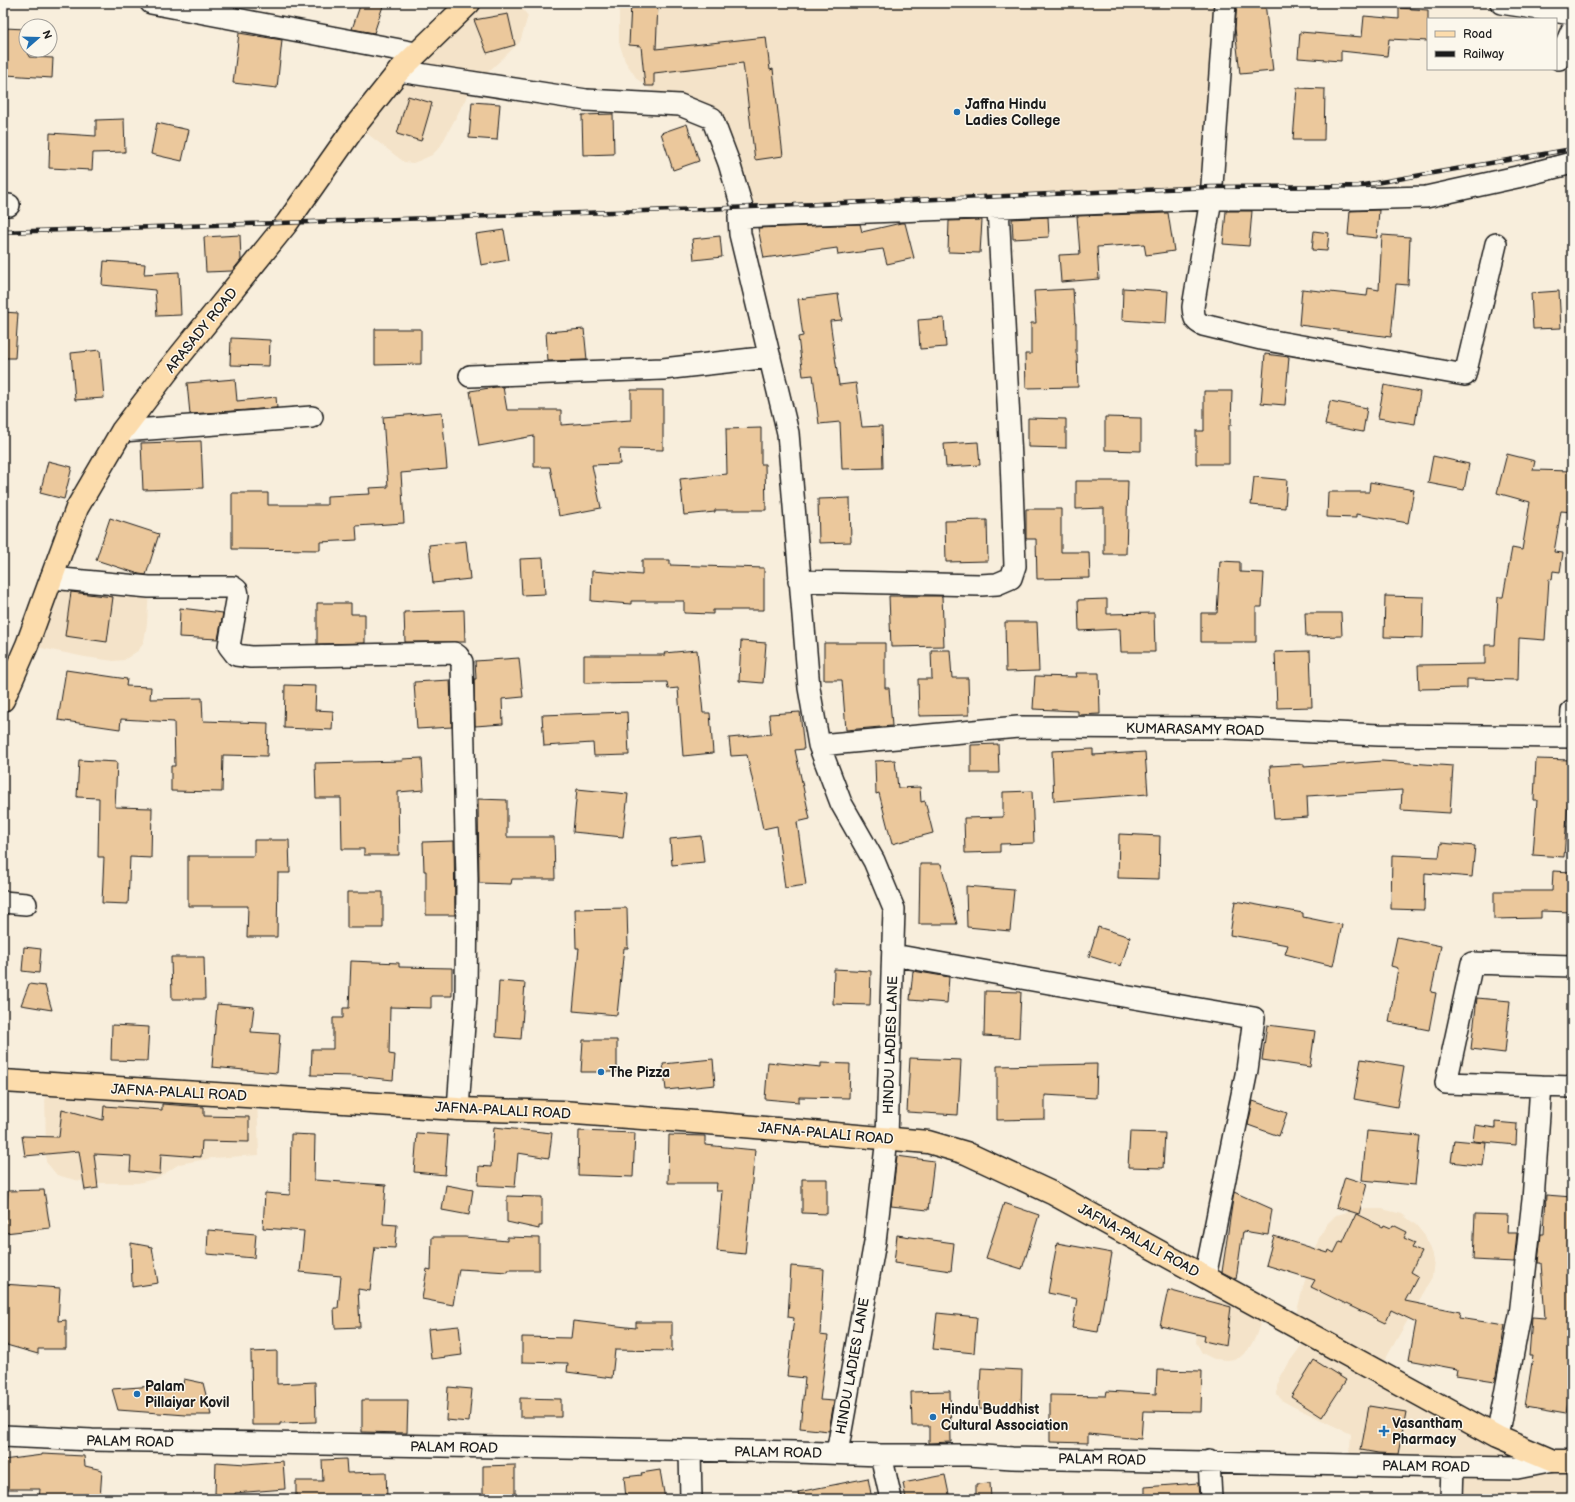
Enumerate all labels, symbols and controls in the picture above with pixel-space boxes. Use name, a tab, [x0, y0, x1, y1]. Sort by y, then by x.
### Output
north arrow	[18, 18, 58, 58]
legend	[1427, 18, 1557, 70]
text: Road	[1463, 27, 1492, 42]
text: N	[39, 29, 54, 41]
text: Railway	[1463, 47, 1505, 62]
place label: Jaffna Hindu Ladies College	[965, 96, 1060, 129]
marker: Jaffna Hindu Ladies College	[952, 107, 962, 117]
street label: ARASADY ROAD	[162, 284, 241, 376]
street label: KUMARASAMY ROAD	[1126, 720, 1264, 739]
street label: HINDU LADIES LANE	[880, 976, 901, 1114]
place label: The Pizza	[609, 1064, 670, 1081]
marker: The Pizza	[596, 1067, 606, 1077]
street label: JAFNA-PALALI ROAD	[111, 1080, 247, 1105]
street label: JAFNA-PALALI ROAD	[435, 1098, 571, 1123]
street label: JAFNA-PALALI ROAD	[757, 1119, 894, 1148]
street label: JAFNA-PALALI ROAD	[1075, 1200, 1202, 1281]
street label: HINDU LADIES LANE	[832, 1296, 873, 1436]
place label: Palam Pillaiyar Kovil	[145, 1378, 230, 1411]
marker: Palam Pillaiyar Kovil	[132, 1389, 142, 1399]
place label: Hindu Buddhist Cultural Association	[941, 1401, 1068, 1434]
marker: Hindu Buddhist Cultural Association	[928, 1412, 938, 1422]
place label: Vasantham Pharmacy	[1392, 1415, 1463, 1448]
marker: Vasantham Pharmacy	[1379, 1426, 1389, 1436]
street label: PALAM ROAD	[86, 1432, 174, 1451]
street label: PALAM ROAD	[410, 1438, 498, 1457]
street label: PALAM ROAD	[734, 1443, 822, 1462]
street label: PALAM ROAD	[1058, 1450, 1146, 1469]
street label: PALAM ROAD	[1382, 1457, 1470, 1476]

